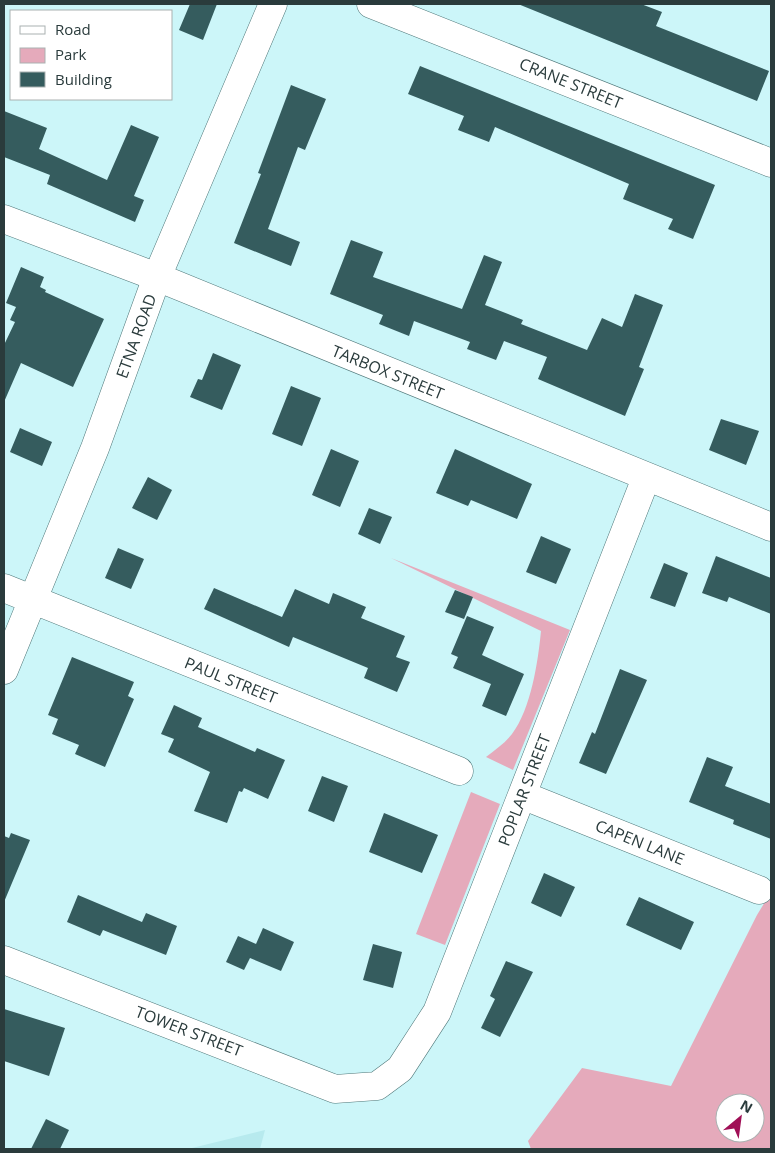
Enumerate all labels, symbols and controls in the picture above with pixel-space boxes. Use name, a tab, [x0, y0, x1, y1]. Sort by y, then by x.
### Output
legend	[10, 10, 172, 100]
text: Road	[55, 19, 91, 39]
text: Park	[55, 44, 86, 64]
street label: CRANE STREET	[516, 52, 626, 114]
text: Building	[55, 69, 112, 89]
street label: ETNA ROAD	[111, 291, 161, 381]
street label: TARBOX STREET	[329, 340, 447, 405]
street label: PAUL STREET	[181, 651, 281, 709]
street label: POPLAR STREET	[493, 731, 556, 849]
street label: CAPEN LANE	[592, 814, 688, 870]
street label: TOWER STREET	[132, 1000, 246, 1062]
north arrow	[715, 1093, 765, 1143]
text: N	[737, 1095, 756, 1117]

